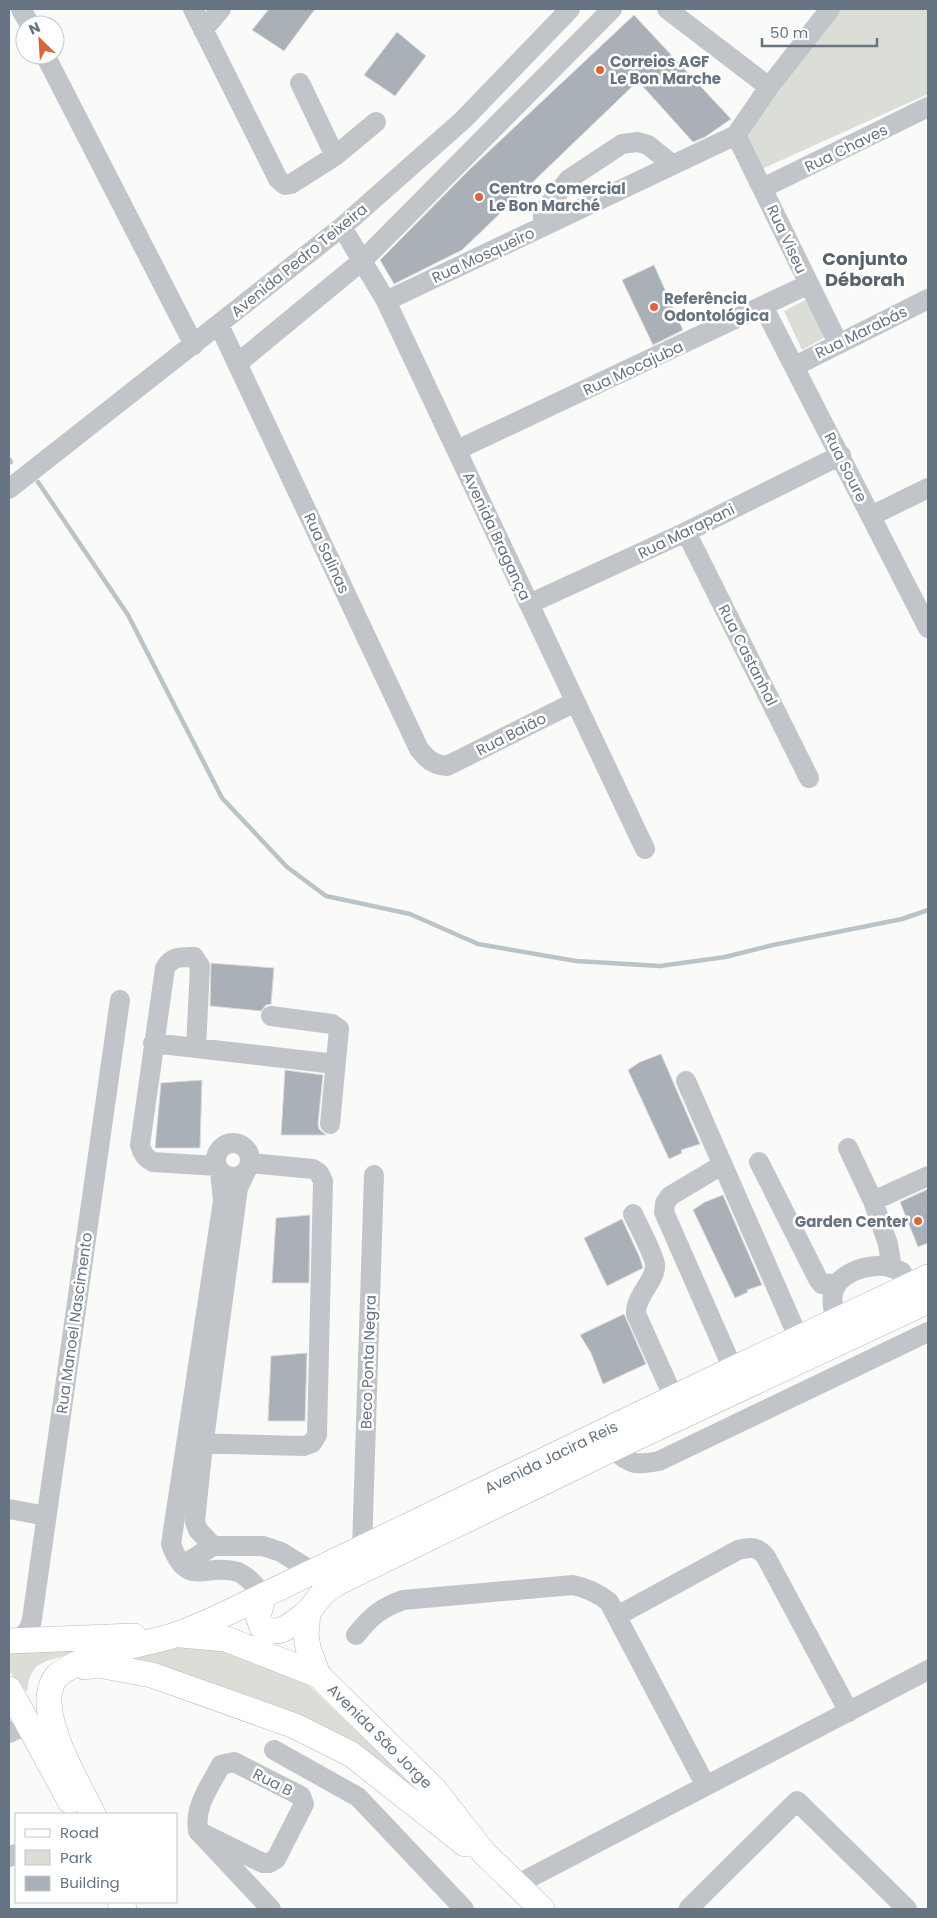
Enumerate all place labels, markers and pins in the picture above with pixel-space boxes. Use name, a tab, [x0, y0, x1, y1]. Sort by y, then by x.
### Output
place label: Correios AGF Le Bon Marche	[610, 51, 721, 89]
marker: Correios AGF Le Bon Marche	[594, 64, 606, 76]
place label: Centro Comercial Le Bon Marché	[489, 178, 626, 216]
marker: Centro Comercial Le Bon Marché	[473, 191, 485, 203]
place label: Referência Odontológica	[664, 288, 769, 326]
marker: Referência Odontológica	[648, 301, 660, 313]
place label: Garden Center	[795, 1211, 909, 1232]
marker: Garden Center	[912, 1215, 924, 1227]

